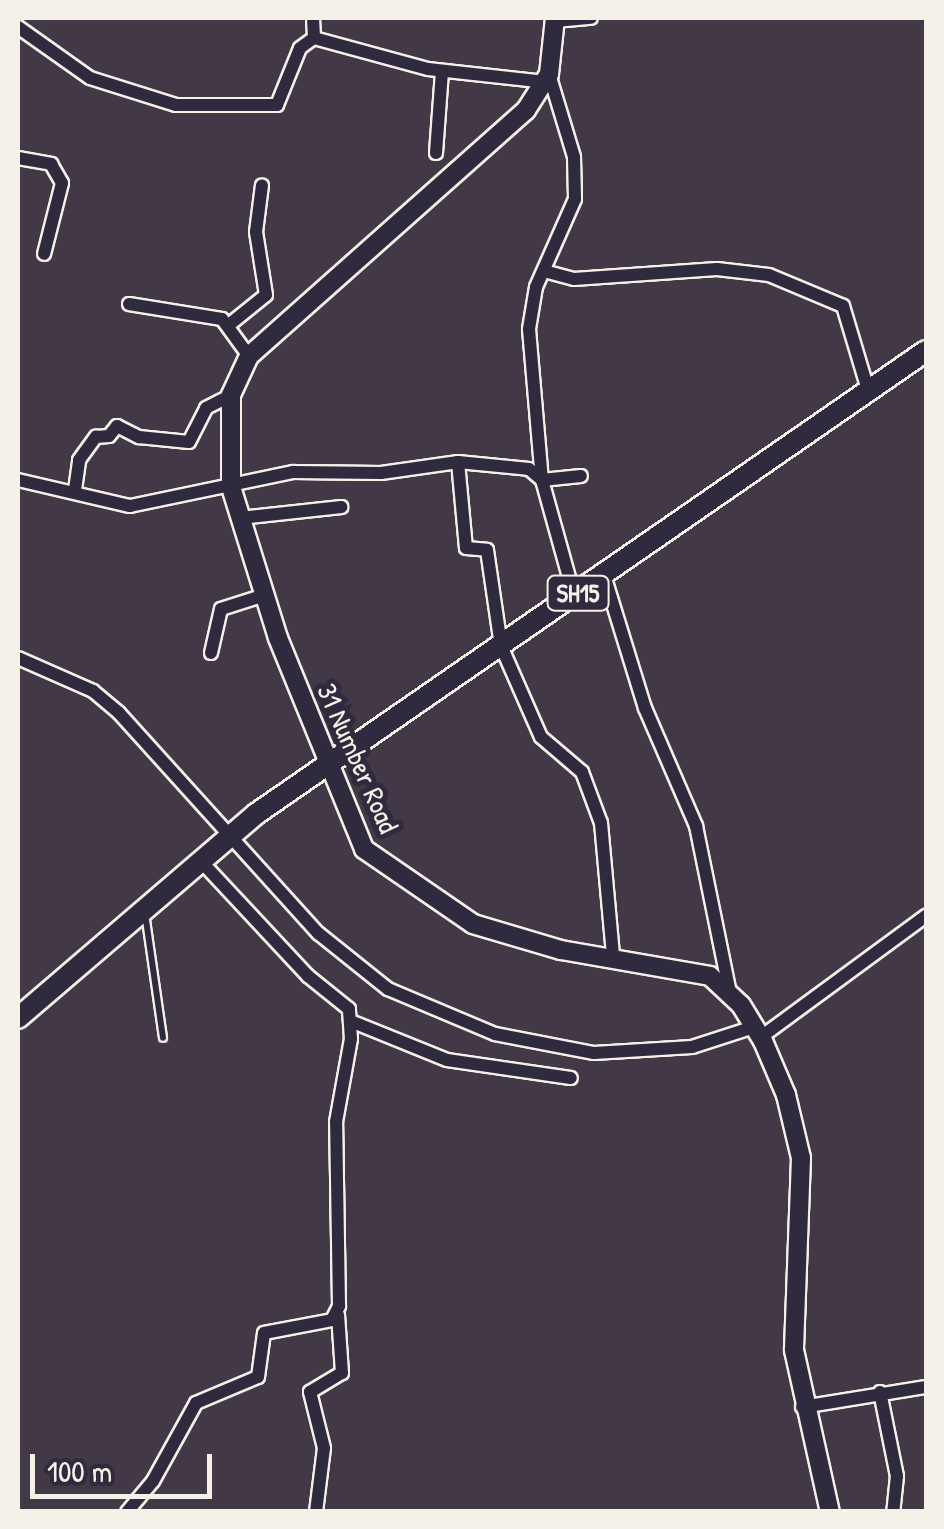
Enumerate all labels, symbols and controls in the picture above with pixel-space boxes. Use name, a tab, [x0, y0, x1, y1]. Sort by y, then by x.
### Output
road number: SH15	[546, 573, 610, 613]
street label: 31 Number Road	[310, 678, 406, 838]
scale bar	[35, 1434, 218, 1496]
text: 100 m	[47, 1451, 112, 1491]

